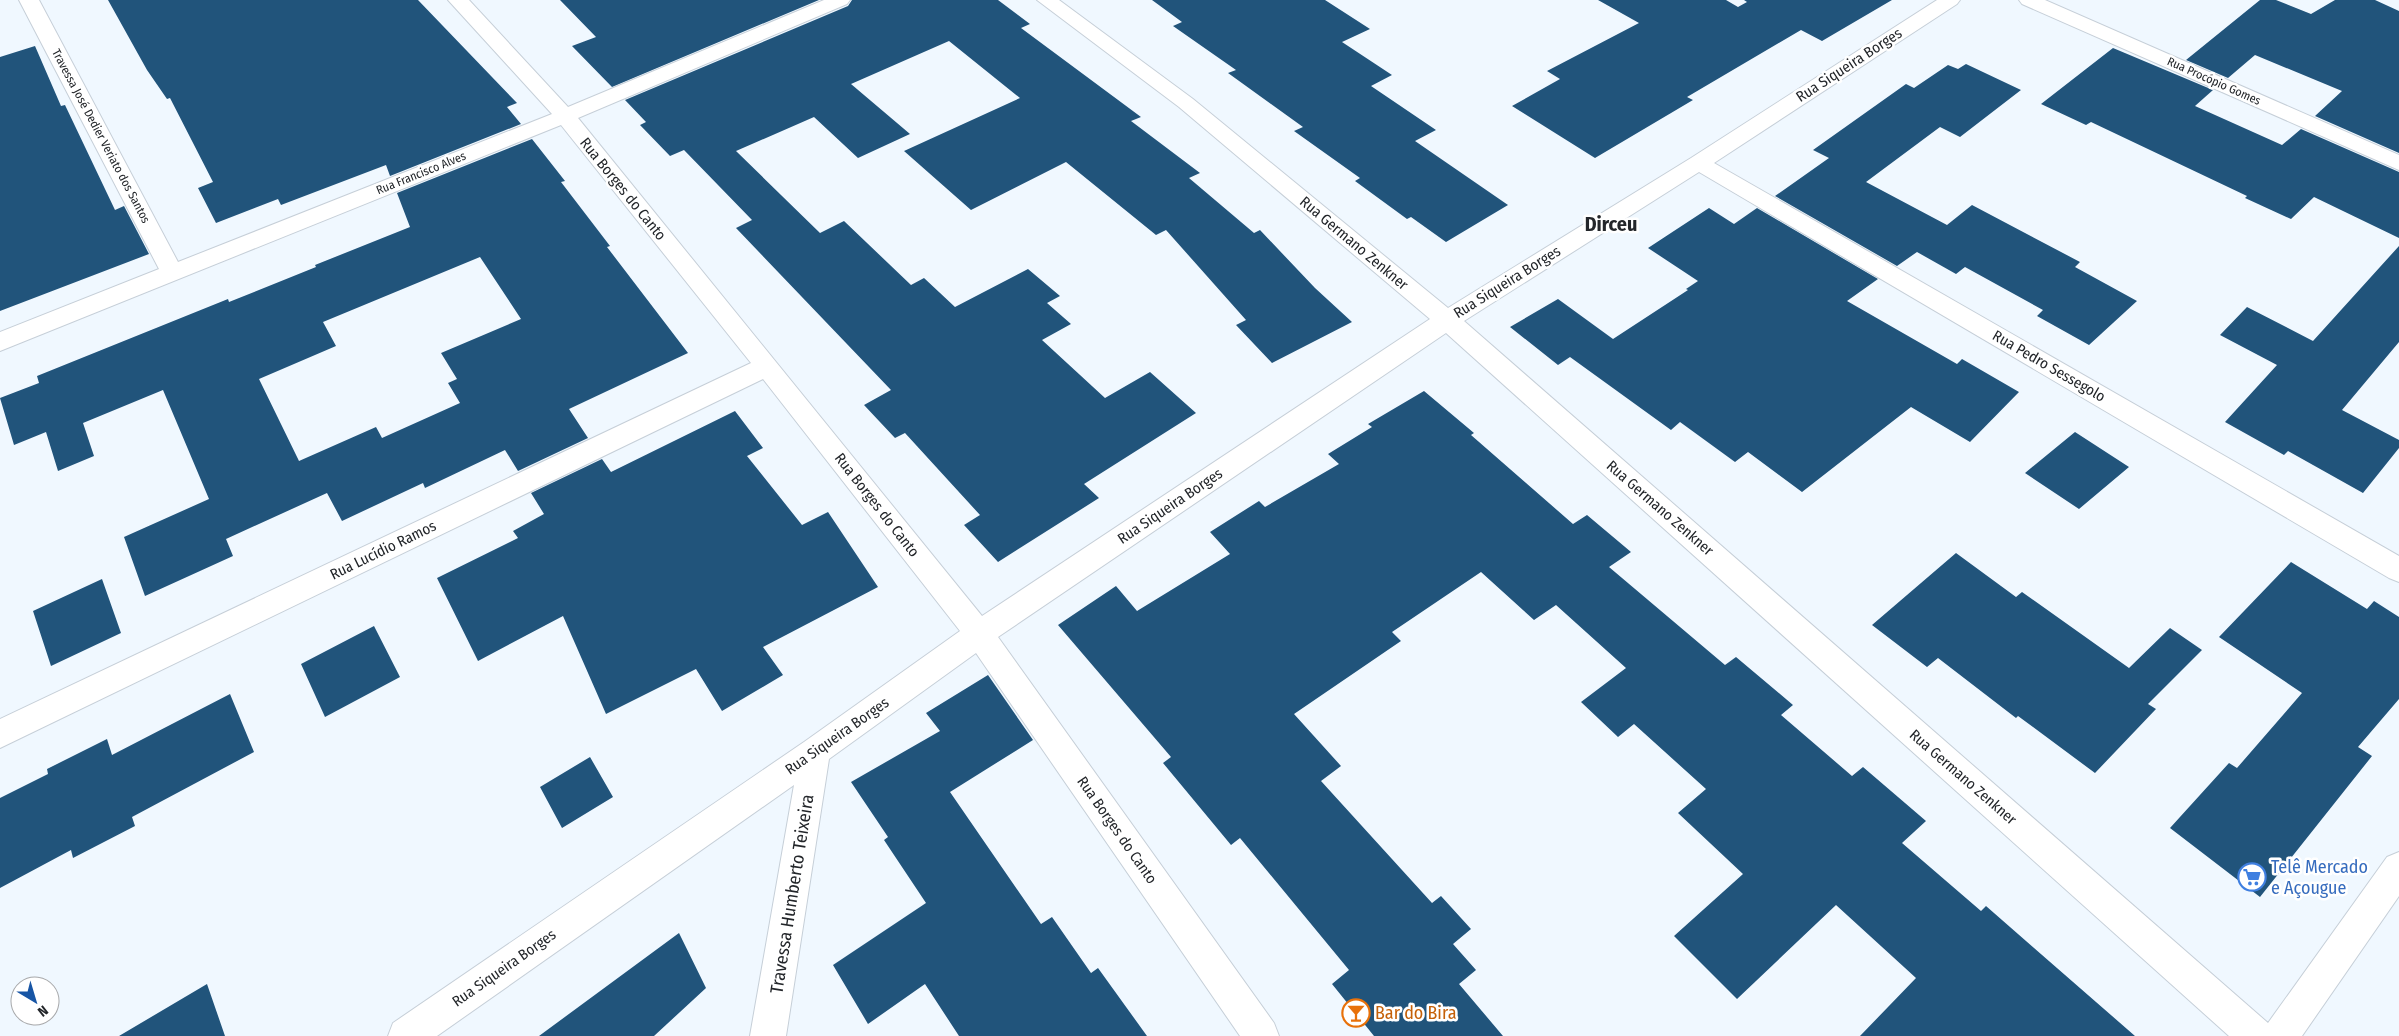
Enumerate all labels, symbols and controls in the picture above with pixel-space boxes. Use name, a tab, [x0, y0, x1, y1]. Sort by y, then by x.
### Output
street label: Rua Siqueira Borges	[1793, 24, 1905, 106]
street label: Travessa José Dedier Veriato dos Santos	[49, 47, 153, 225]
street label: Rua Procópio Gomes	[2165, 54, 2263, 108]
street label: Rua Borges do Canto	[576, 134, 670, 244]
street label: Rua Francisco Alves	[374, 149, 468, 197]
street label: Rua Germano Zenkner	[1296, 192, 1412, 294]
district label: Dirceu	[1585, 212, 1637, 236]
street label: Rua Siqueira Borges	[1450, 242, 1564, 322]
street label: Rua Pedro Sessegolo	[1989, 326, 2109, 406]
street label: Rua Borges do Canto	[831, 449, 923, 561]
street label: Rua Germano Zenkner	[1603, 457, 1718, 560]
street label: Rua Siqueira Borges	[1114, 464, 1226, 548]
street label: Rua Lucídio Ramos	[327, 517, 439, 583]
street label: Rua Siqueira Borges	[782, 693, 892, 779]
street label: Rua Germano Zenkner	[1906, 726, 2021, 829]
street label: Rua Borges do Canto	[1073, 773, 1161, 887]
street label: Travessa Humberto Teixeira	[765, 792, 819, 995]
place label: Telê Mercado e Açougue	[2271, 856, 2368, 899]
supermarket icon: Telê Mercado e Açougue	[2237, 862, 2267, 892]
street label: Rua Siqueira Borges	[449, 925, 559, 1011]
north arrow	[10, 976, 60, 1026]
bar icon: Bar do Bira	[1341, 998, 1371, 1028]
text: N	[34, 1002, 51, 1020]
place label: Bar do Bira	[1375, 1002, 1457, 1024]

